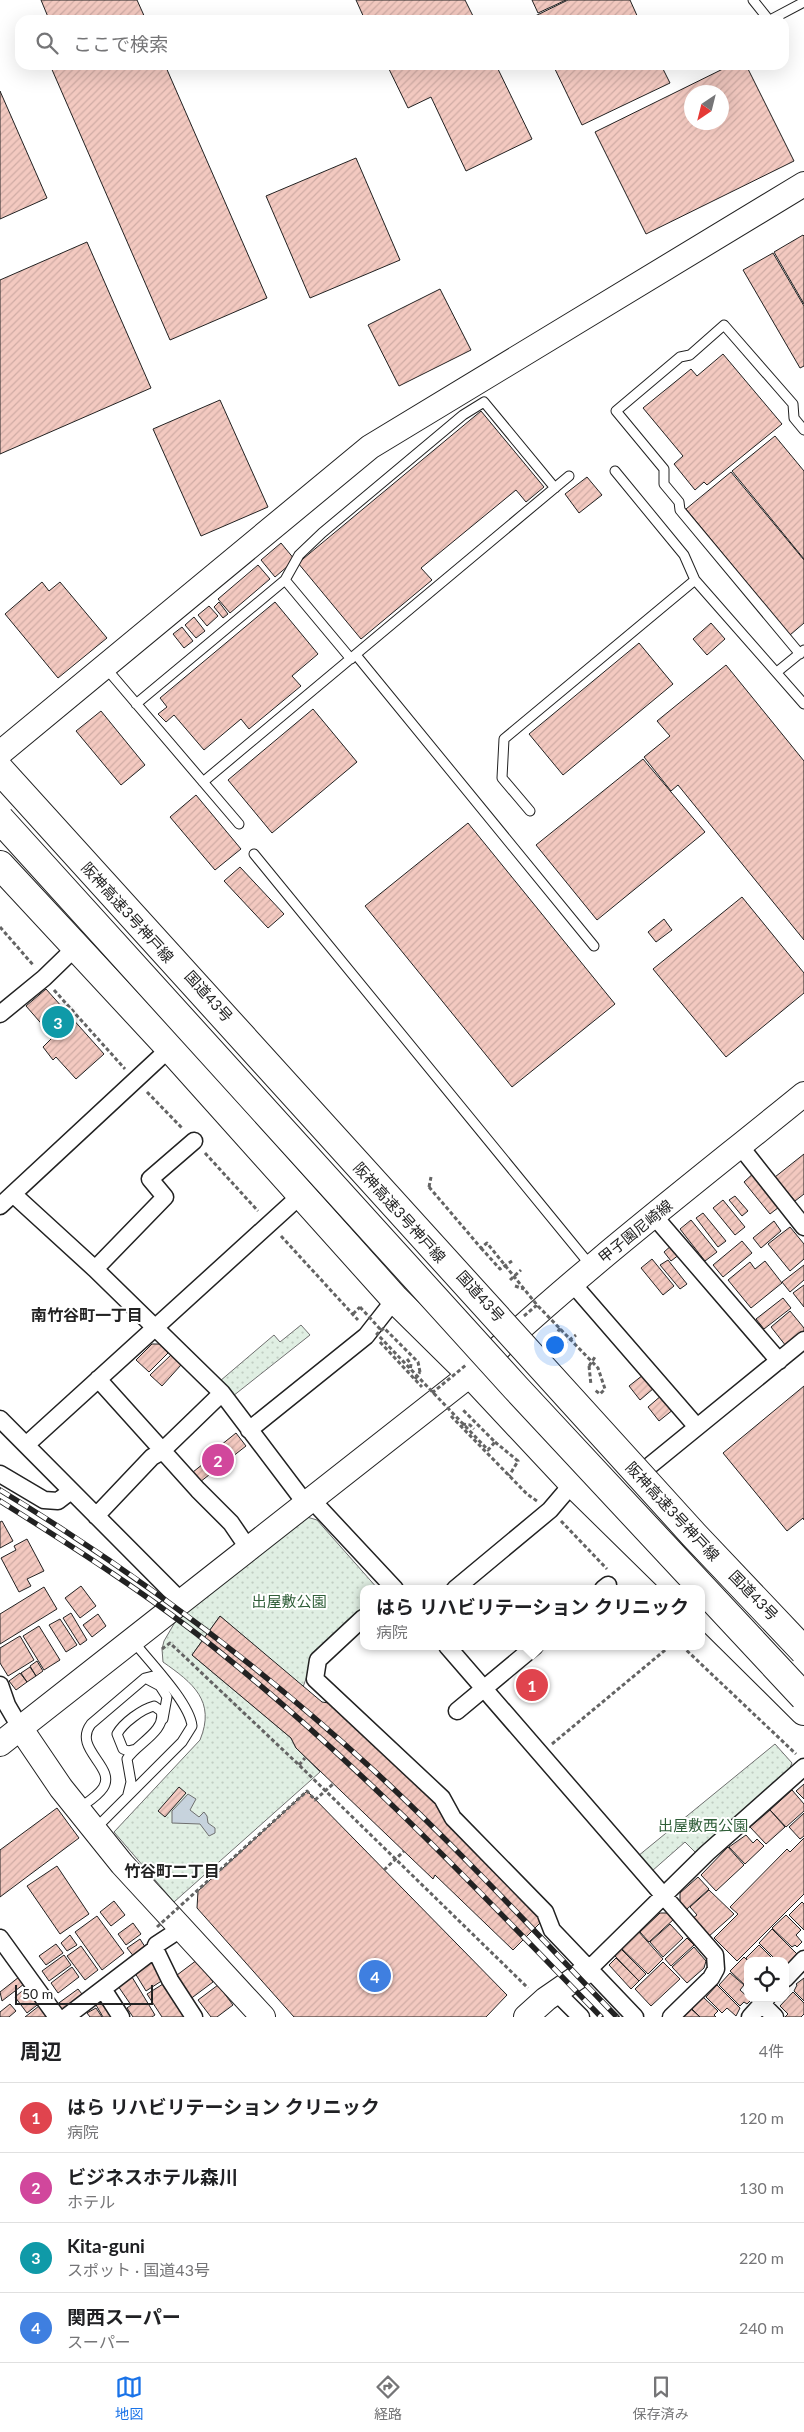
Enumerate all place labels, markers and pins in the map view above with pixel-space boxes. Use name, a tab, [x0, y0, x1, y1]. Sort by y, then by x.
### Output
pin: 3	[42, 1003, 74, 1041]
pin: 2	[202, 1441, 234, 1479]
pin: 1	[516, 1666, 548, 1704]
pin: 4	[359, 1957, 391, 1995]

